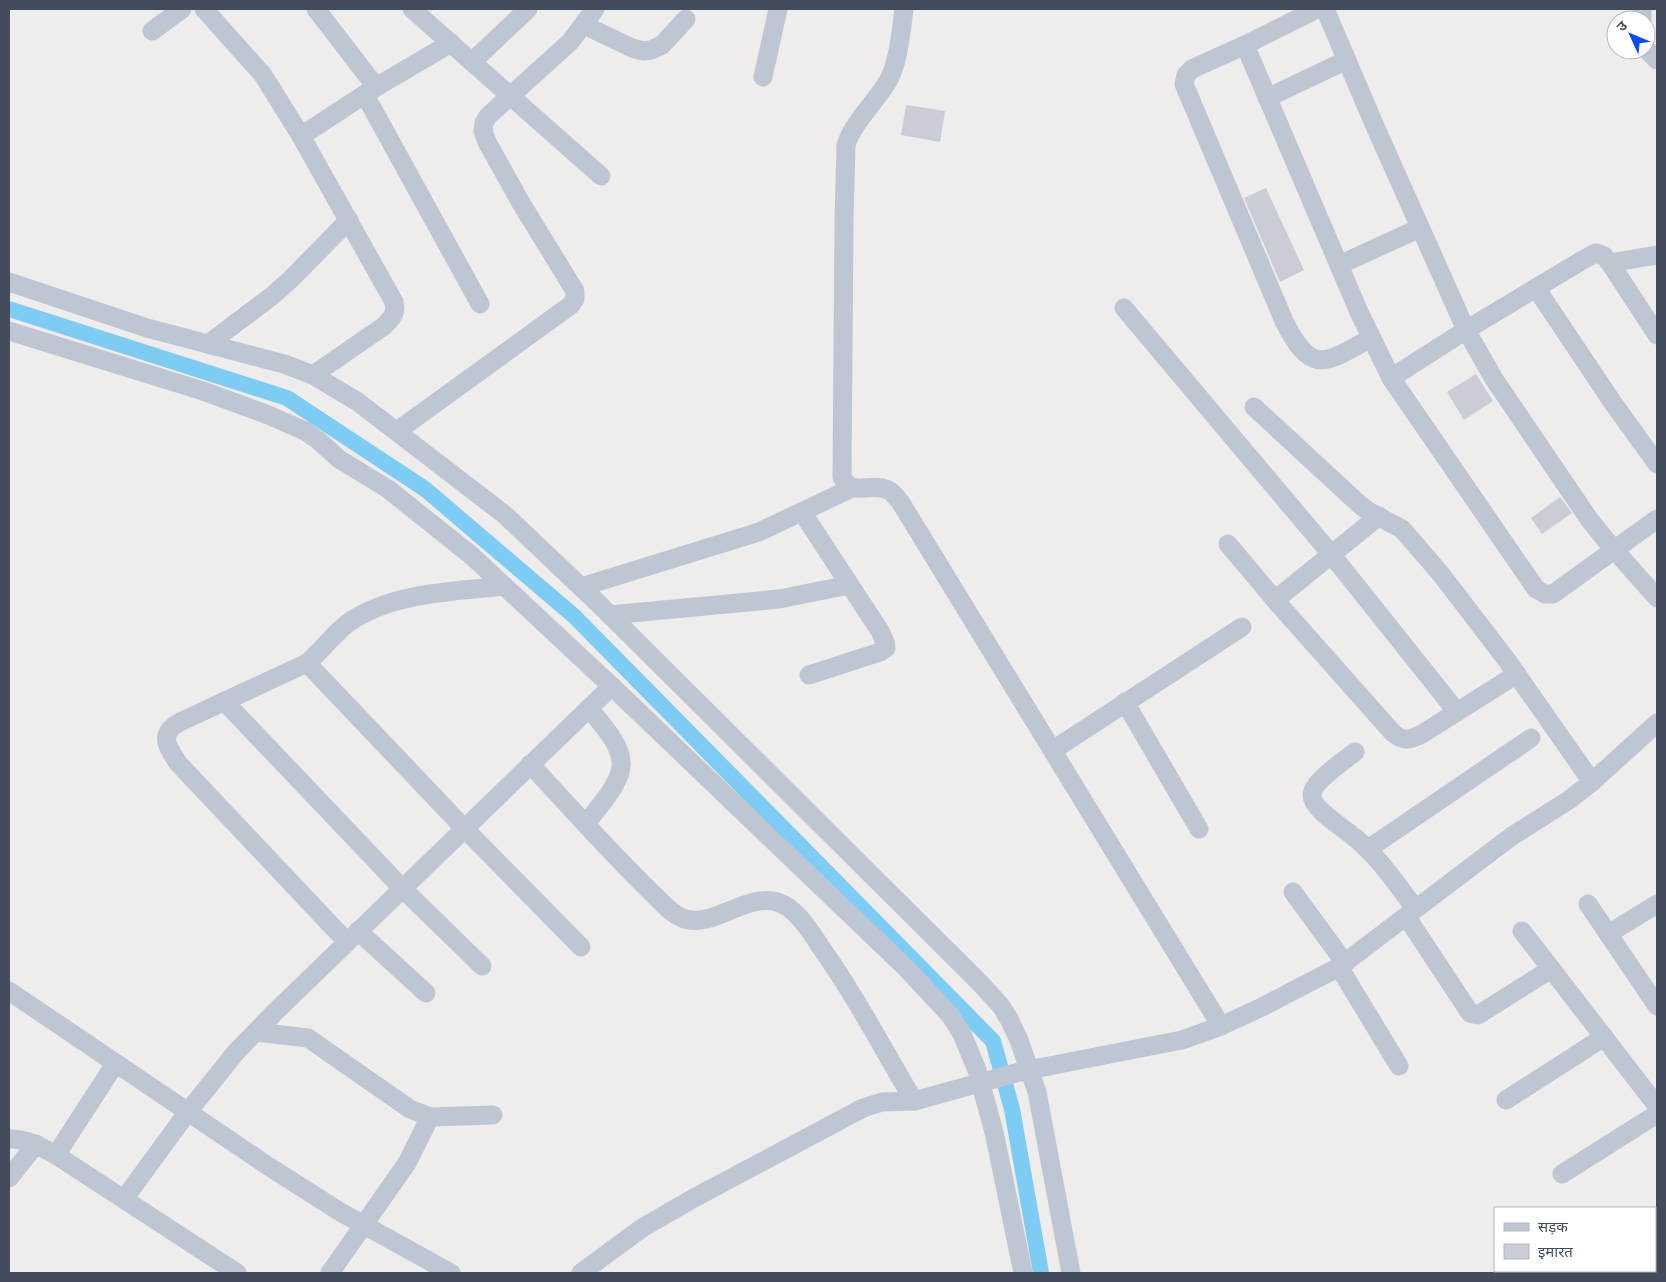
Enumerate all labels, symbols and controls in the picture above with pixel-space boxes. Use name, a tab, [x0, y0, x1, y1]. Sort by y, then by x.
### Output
north arrow	[1606, 10, 1656, 60]
text: उ	[1612, 16, 1632, 35]
legend	[1494, 1207, 1656, 1272]
text: सड़क	[1538, 1217, 1568, 1236]
text: इमारत	[1538, 1242, 1573, 1261]

